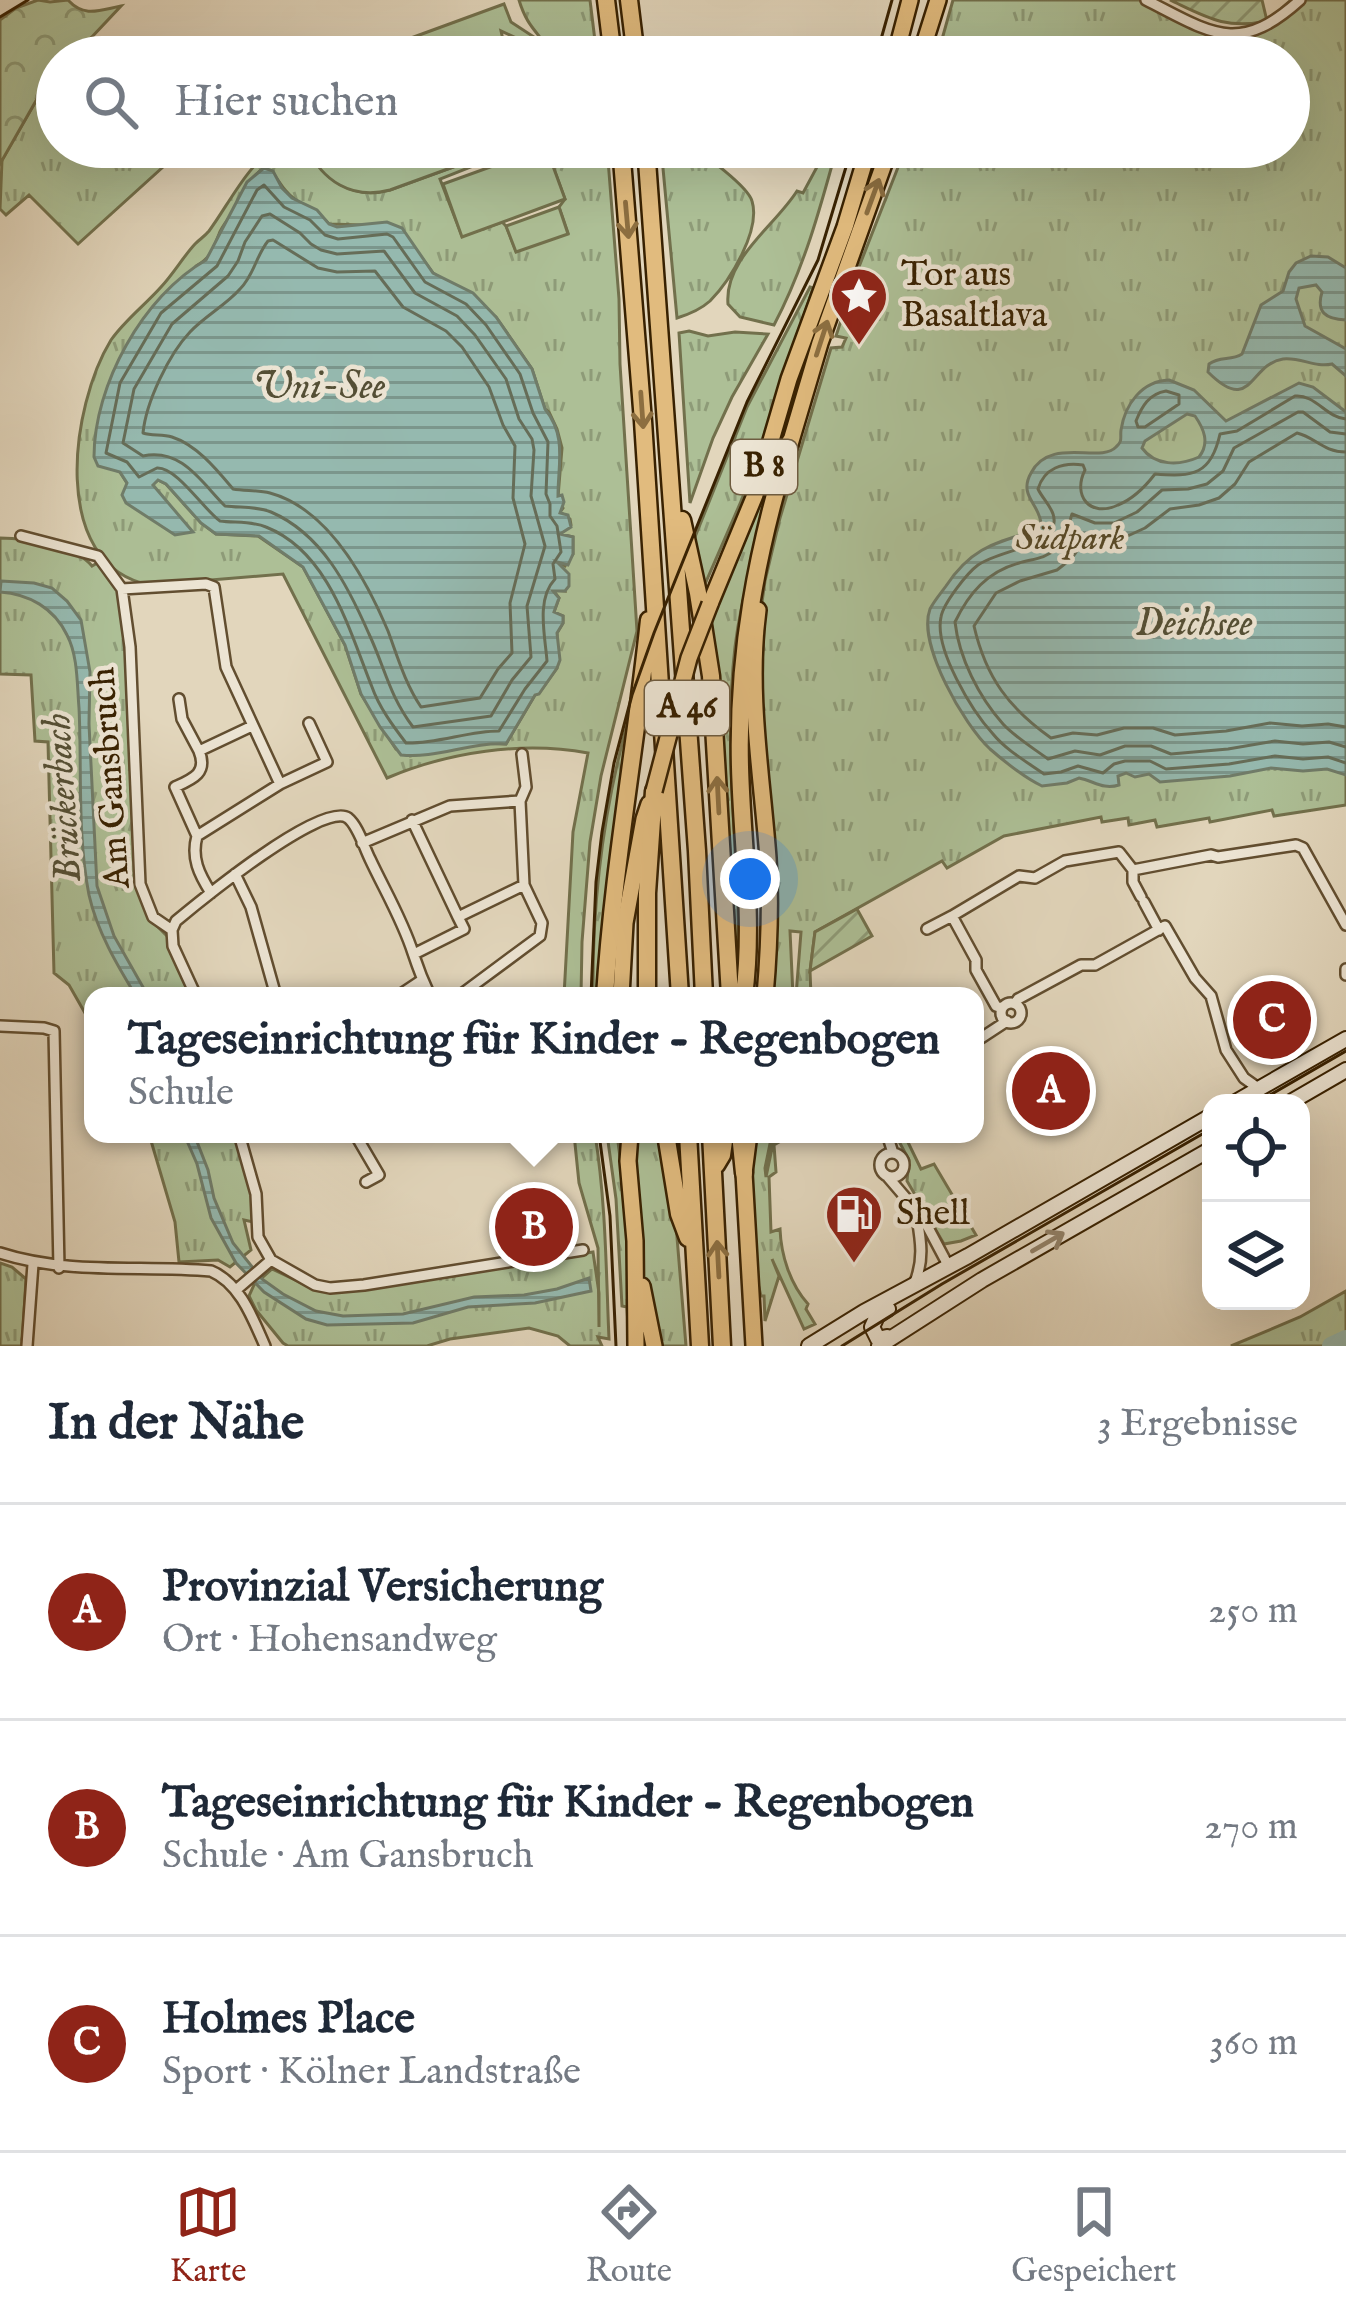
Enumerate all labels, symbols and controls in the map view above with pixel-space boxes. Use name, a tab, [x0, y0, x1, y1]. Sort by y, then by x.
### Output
search box	[36, 36, 1310, 168]
icon: search	[78, 69, 144, 135]
text: Hier suchen	[174, 74, 398, 131]
one-way arrow	[864, 178, 885, 215]
one-way arrow	[616, 200, 639, 239]
place label: Tor aus Basaltlava	[901, 252, 1048, 339]
place icon: Tor aus Basaltlava	[828, 265, 890, 347]
one-way arrow	[813, 319, 835, 357]
water label: Uni-See	[253, 363, 385, 412]
one-way arrow	[631, 390, 654, 429]
road number: B 8	[731, 440, 797, 494]
park label: Südpark	[1015, 516, 1125, 562]
water label: Deichsee	[1135, 600, 1253, 649]
street label: Am Gansbruch	[80, 666, 142, 891]
road number: A 46	[645, 681, 729, 735]
water label: Brückerbach	[34, 712, 94, 884]
one-way arrow	[707, 776, 730, 815]
your location	[720, 849, 780, 909]
pin: C	[1233, 975, 1311, 1065]
popup	[84, 987, 984, 1143]
text: Tageseinrichtung für Kinder - Regenbogen	[128, 1012, 940, 1069]
pin: A	[1012, 1046, 1090, 1136]
text: Schule	[128, 1069, 234, 1118]
map controls	[1202, 1094, 1310, 1310]
button: locate	[1202, 1094, 1310, 1202]
pin: B	[495, 1182, 573, 1272]
fuel station icon: Shell	[823, 1183, 885, 1265]
place label: Shell	[896, 1191, 970, 1237]
button: layers	[1202, 1202, 1310, 1310]
one-way arrow	[1029, 1230, 1064, 1254]
one-way arrow	[706, 1240, 729, 1279]
text: In der Nähe	[48, 1392, 304, 1457]
text: 3 Ergebnisse	[1097, 1400, 1298, 1449]
text: Provinzial Versicherung	[162, 1559, 603, 1616]
text: A	[74, 1587, 100, 1636]
text: 250 m	[1208, 1587, 1298, 1636]
text: Ort · Hohensandweg	[162, 1616, 497, 1665]
text: Tageseinrichtung für Kinder - Regenbogen	[162, 1775, 974, 1832]
text: B	[74, 1803, 100, 1852]
text: 270 m	[1204, 1803, 1298, 1852]
text: Schule · Am Gansbruch	[162, 1832, 534, 1881]
text: Holmes Place	[162, 1991, 415, 2048]
text: C	[73, 2019, 101, 2068]
text: 360 m	[1209, 2019, 1298, 2068]
text: Sport · Kölner Landstraße	[162, 2048, 581, 2097]
tab: Karte	[170, 2179, 246, 2293]
tab: Route	[586, 2179, 672, 2293]
tab: Gespeichert	[1011, 2179, 1176, 2293]

